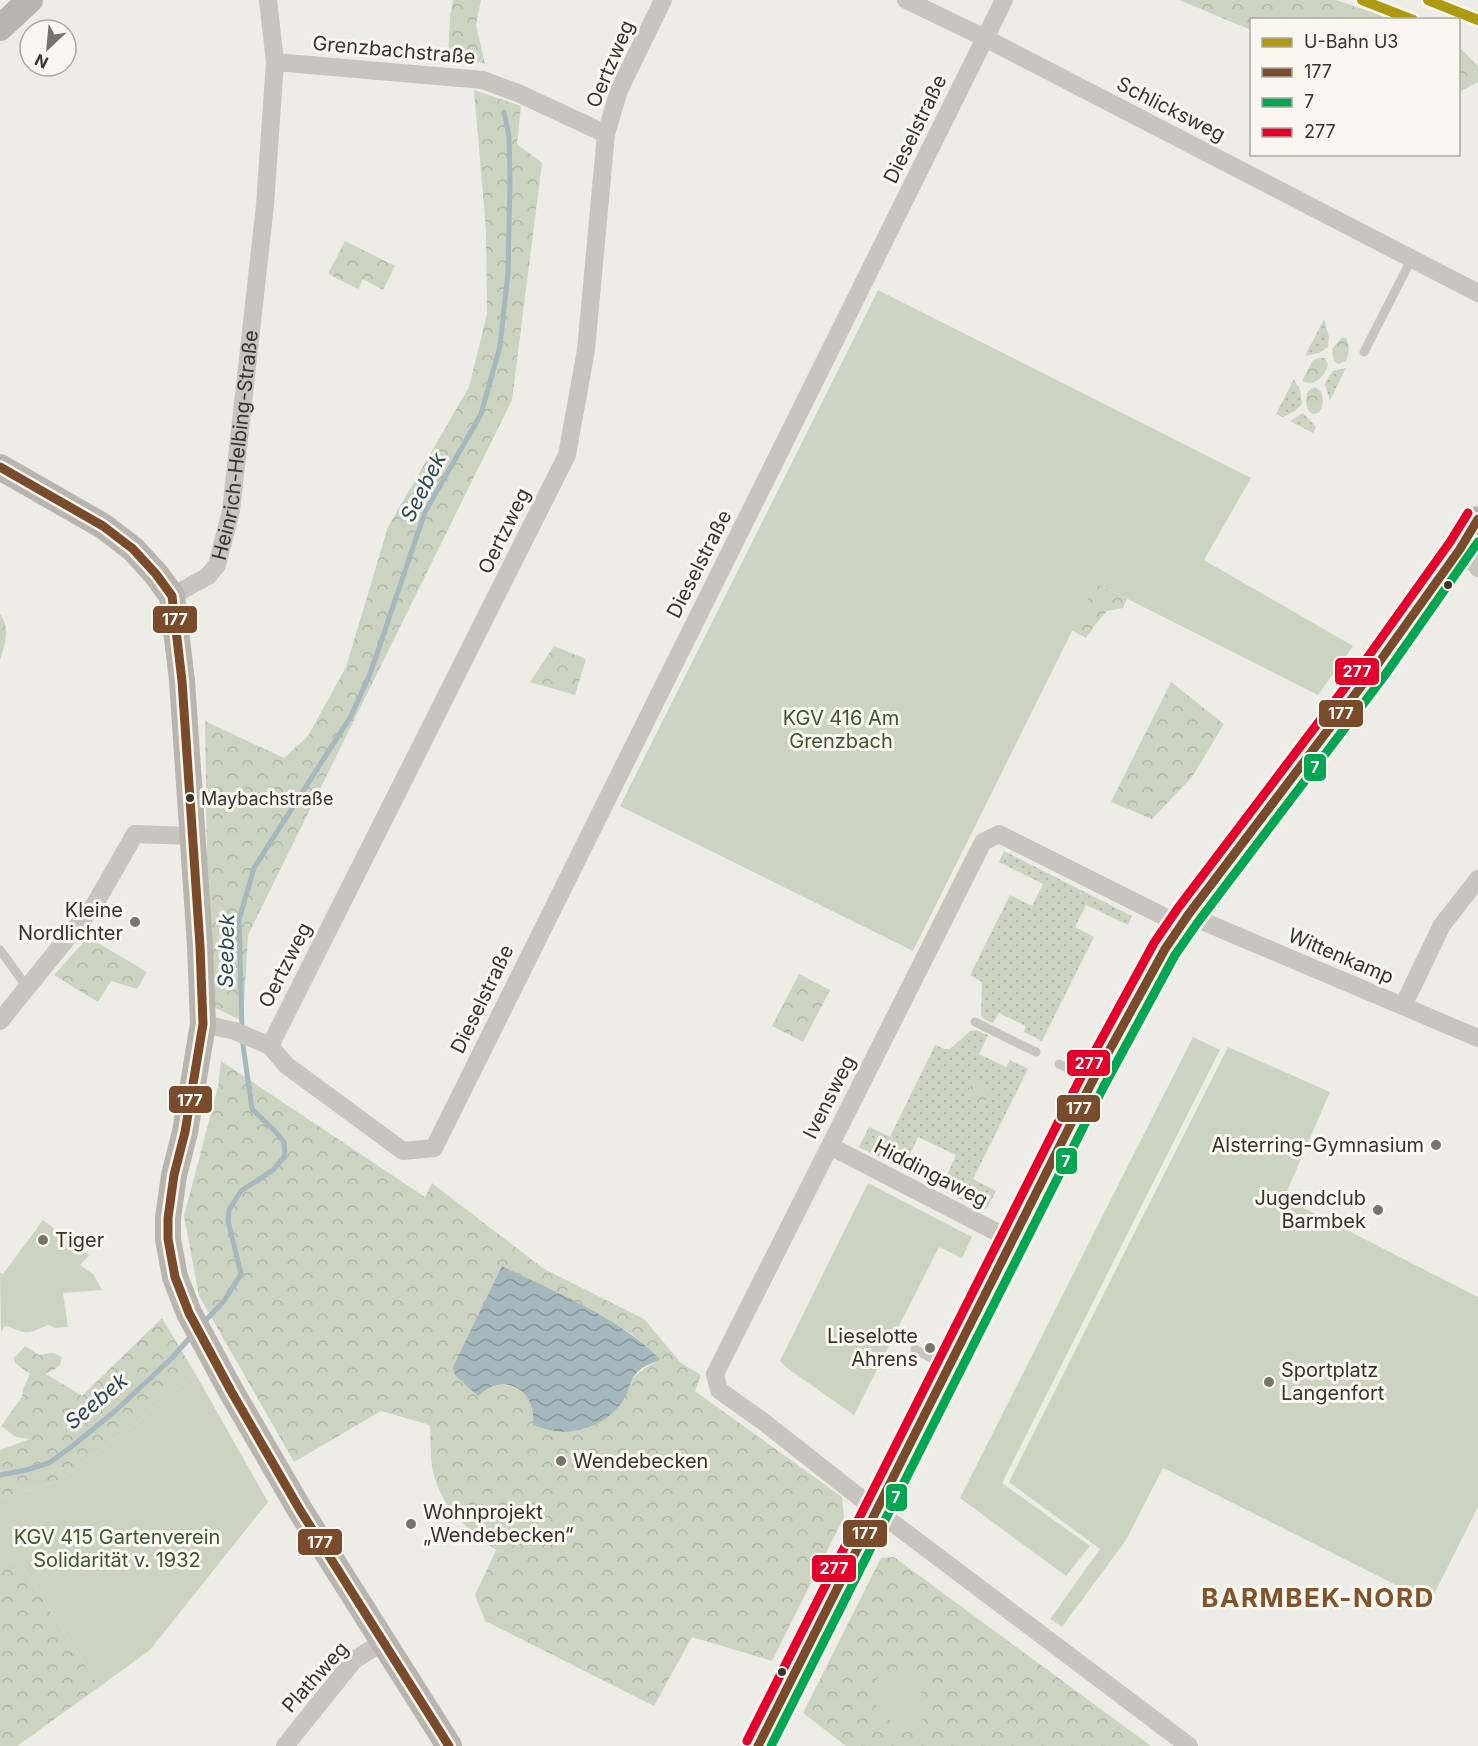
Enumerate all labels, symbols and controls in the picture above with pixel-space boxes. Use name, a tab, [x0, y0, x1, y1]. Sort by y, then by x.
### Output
street label: Oertzweg	[581, 17, 639, 111]
north arrow	[18, 18, 78, 78]
legend	[1250, 18, 1460, 156]
street label: Grenzbachstraße	[312, 31, 476, 69]
text: U-Bahn U3	[1304, 31, 1398, 52]
text: N	[32, 50, 51, 73]
text: 177	[1304, 61, 1332, 82]
street label: Dieselstraße	[878, 71, 952, 187]
street label: Schlicksweg	[1113, 71, 1229, 147]
text: 7	[1304, 91, 1314, 112]
text: 277	[1304, 121, 1336, 142]
street label: Heinrich-Helbing-Straße	[207, 329, 263, 563]
water label: Seebek	[395, 448, 451, 526]
street label: Oertzweg	[473, 484, 535, 578]
street label: Dieselstraße	[662, 506, 736, 622]
unlabelled marker	[1442, 579, 1454, 591]
line badge: 177	[152, 605, 198, 634]
text: 177	[162, 609, 188, 629]
line badge: 277	[1334, 657, 1380, 686]
text: 277	[1343, 661, 1372, 681]
line badge: 177	[1318, 699, 1364, 728]
text: 177	[1328, 703, 1354, 723]
park label: KGV 416 Am Grenzbach	[783, 706, 899, 753]
line badge: 7	[1303, 753, 1327, 782]
text: 7	[1310, 757, 1320, 777]
place label: Maybachstraße	[201, 788, 333, 809]
marker: Maybachstraße	[184, 792, 196, 804]
place label: Kleine Nordlichter	[18, 898, 123, 945]
water label: Seebek	[213, 913, 239, 988]
marker: Kleine Nordlichter	[128, 915, 142, 929]
street label: Oertzweg	[253, 918, 317, 1012]
street label: Wittenkamp	[1285, 923, 1397, 989]
street label: Dieselstraße	[445, 941, 519, 1057]
line badge: 277	[1066, 1049, 1111, 1077]
street label: Ivensweg	[798, 1051, 860, 1143]
text: 277	[1075, 1053, 1104, 1073]
line badge: 177	[168, 1085, 213, 1114]
text: 177	[177, 1090, 203, 1110]
line badge: 177	[1056, 1094, 1101, 1123]
text: 177	[1066, 1098, 1092, 1118]
place label: Alsterring-Gymnasium	[1212, 1133, 1424, 1157]
street label: Hiddingaweg	[870, 1134, 992, 1212]
marker: Alsterring-Gymnasium	[1429, 1138, 1443, 1152]
line badge: 7	[1055, 1147, 1078, 1175]
text: 7	[1061, 1151, 1071, 1171]
place label: Jugendclub Barmbek	[1254, 1186, 1366, 1233]
marker: Jugendclub Barmbek	[1371, 1203, 1385, 1217]
place label: Tiger	[55, 1228, 105, 1252]
marker: Tiger	[36, 1233, 50, 1247]
place label: Lieselotte Ahrens	[827, 1324, 918, 1371]
marker: Lieselotte Ahrens	[923, 1341, 937, 1355]
place label: Sportplatz Langenfort	[1281, 1358, 1385, 1405]
water label: Seebek	[60, 1367, 133, 1434]
marker: Sportplatz Langenfort	[1262, 1375, 1276, 1389]
place label: Wendebecken	[573, 1449, 708, 1473]
marker: Wendebecken	[554, 1454, 568, 1468]
line badge: 7	[885, 1483, 908, 1512]
text: 7	[891, 1487, 901, 1507]
place label: Wohnprojekt „Wendebecken“	[423, 1500, 574, 1547]
marker: Wohnprojekt „Wendebecken“	[404, 1517, 418, 1531]
line badge: 177	[842, 1519, 888, 1548]
text: 177	[852, 1523, 878, 1543]
park label: KGV 415 Gartenverein Solidarität v. 1932	[14, 1525, 220, 1572]
line badge: 177	[297, 1528, 343, 1556]
text: 177	[307, 1532, 333, 1552]
line badge: 277	[811, 1554, 857, 1583]
text: 277	[820, 1558, 849, 1578]
district label: BARMBEK-NORD	[1201, 1582, 1435, 1613]
street label: Plathweg	[277, 1637, 353, 1717]
unlabelled marker	[776, 1666, 788, 1678]

